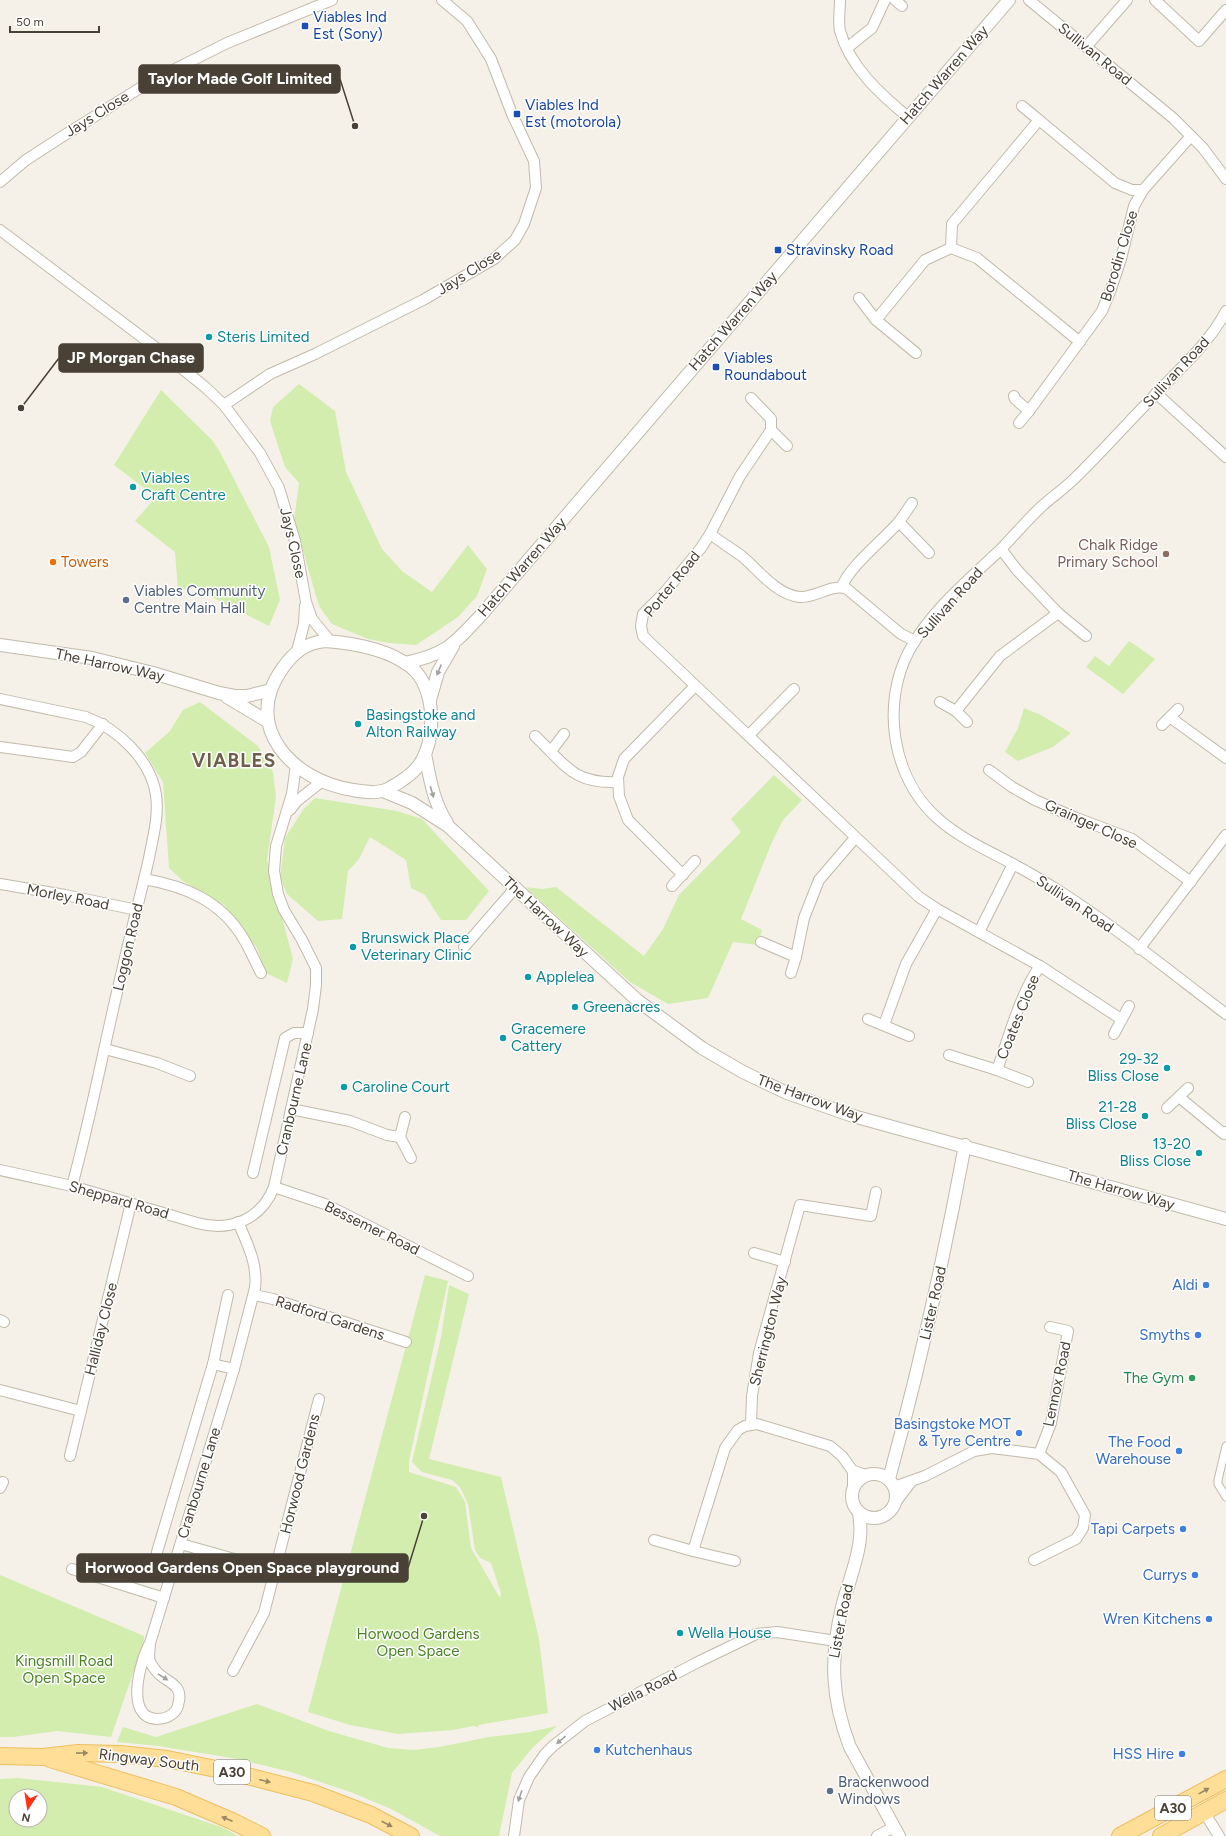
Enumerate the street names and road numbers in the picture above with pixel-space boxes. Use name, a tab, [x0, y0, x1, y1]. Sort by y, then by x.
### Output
street label: Sullivan Road	[1055, 19, 1135, 89]
street label: Hatch Warren Way	[896, 22, 992, 128]
street label: Jays Close	[62, 87, 132, 141]
street label: Borodin Close	[1097, 208, 1141, 304]
street label: Jays Close	[434, 245, 504, 299]
street label: Hatch Warren Way	[685, 268, 781, 374]
street label: Sullivan Road	[1139, 333, 1213, 411]
street label: Jays Close	[276, 506, 310, 580]
street label: Hatch Warren Way	[474, 514, 570, 620]
street label: Porter Road	[640, 547, 704, 621]
street label: Sullivan Road	[913, 564, 987, 642]
street label: The Harrow Way	[54, 645, 166, 685]
street label: Grainger Close	[1042, 795, 1140, 853]
street label: Sullivan Road	[1033, 872, 1117, 936]
street label: The Harrow Way	[499, 873, 593, 961]
street label: Morley Road	[25, 880, 111, 914]
street label: Loggon Road	[109, 901, 147, 993]
street label: Coates Close	[993, 972, 1043, 1062]
street label: Cranbourne Lane	[272, 1041, 316, 1157]
street label: The Harrow Way	[755, 1071, 865, 1125]
street label: The Harrow Way	[1065, 1166, 1177, 1214]
street label: Sheppard Road	[67, 1177, 171, 1223]
street label: Bessemer Road	[321, 1197, 423, 1259]
street label: Lister Road	[916, 1264, 950, 1342]
street label: Sherrington Way	[746, 1274, 790, 1388]
street label: Halliday Close	[81, 1281, 121, 1377]
street label: Radford Gardens	[273, 1292, 387, 1344]
street label: Lennox Road	[1039, 1340, 1075, 1428]
street label: Horwood Gardens	[276, 1412, 324, 1536]
street label: Cranbourne Lane	[174, 1425, 224, 1541]
street label: Lister Road	[825, 1582, 857, 1660]
street label: Wella Road	[606, 1666, 680, 1716]
street label: Ringway South	[98, 1745, 200, 1775]
road number: A30	[214, 1760, 250, 1784]
road number: A30	[1155, 1796, 1191, 1820]

